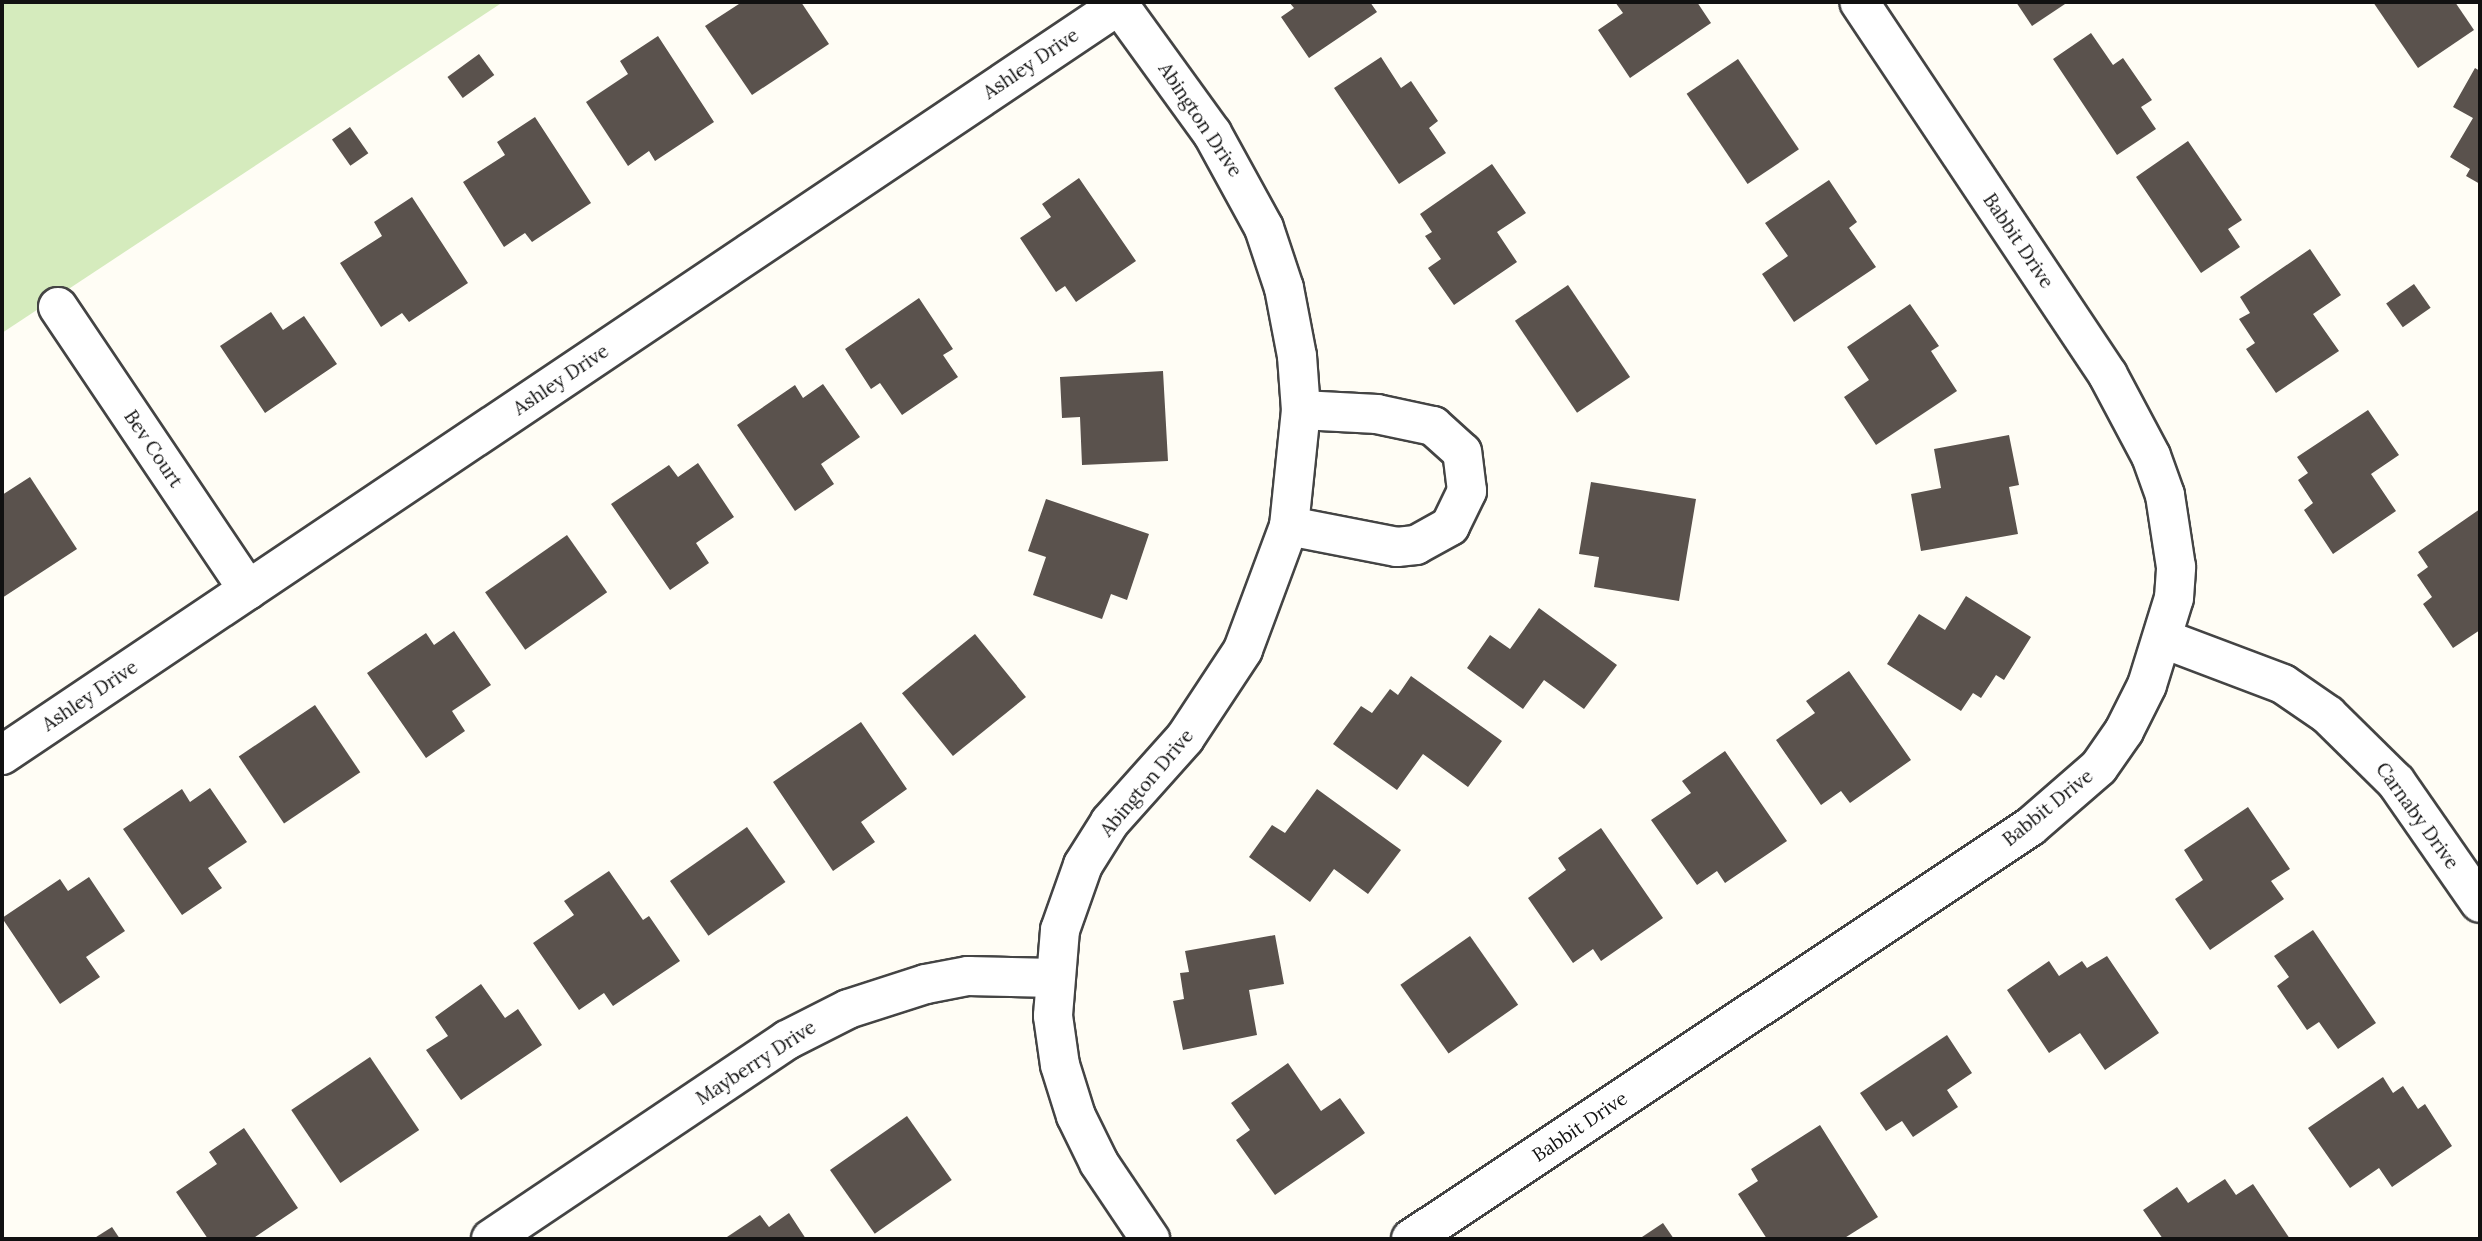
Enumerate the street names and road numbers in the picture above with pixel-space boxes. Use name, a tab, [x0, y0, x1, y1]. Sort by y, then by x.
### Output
street label: Ashley Drive	[979, 24, 1083, 104]
street label: Abington Drive	[1153, 59, 1247, 181]
street label: Babbit Drive	[1978, 189, 2058, 293]
street label: Ashley Drive	[509, 340, 613, 420]
street label: Bev Court	[119, 406, 187, 492]
street label: Ashley Drive	[38, 656, 142, 736]
street label: Abington Drive	[1096, 725, 1198, 841]
street label: Carnaby Drive	[2371, 758, 2463, 874]
street label: Babbit Drive	[1998, 765, 2098, 851]
street label: Mayberry Drive	[692, 1016, 820, 1110]
street label: Babbit Drive	[1528, 1087, 1632, 1167]

